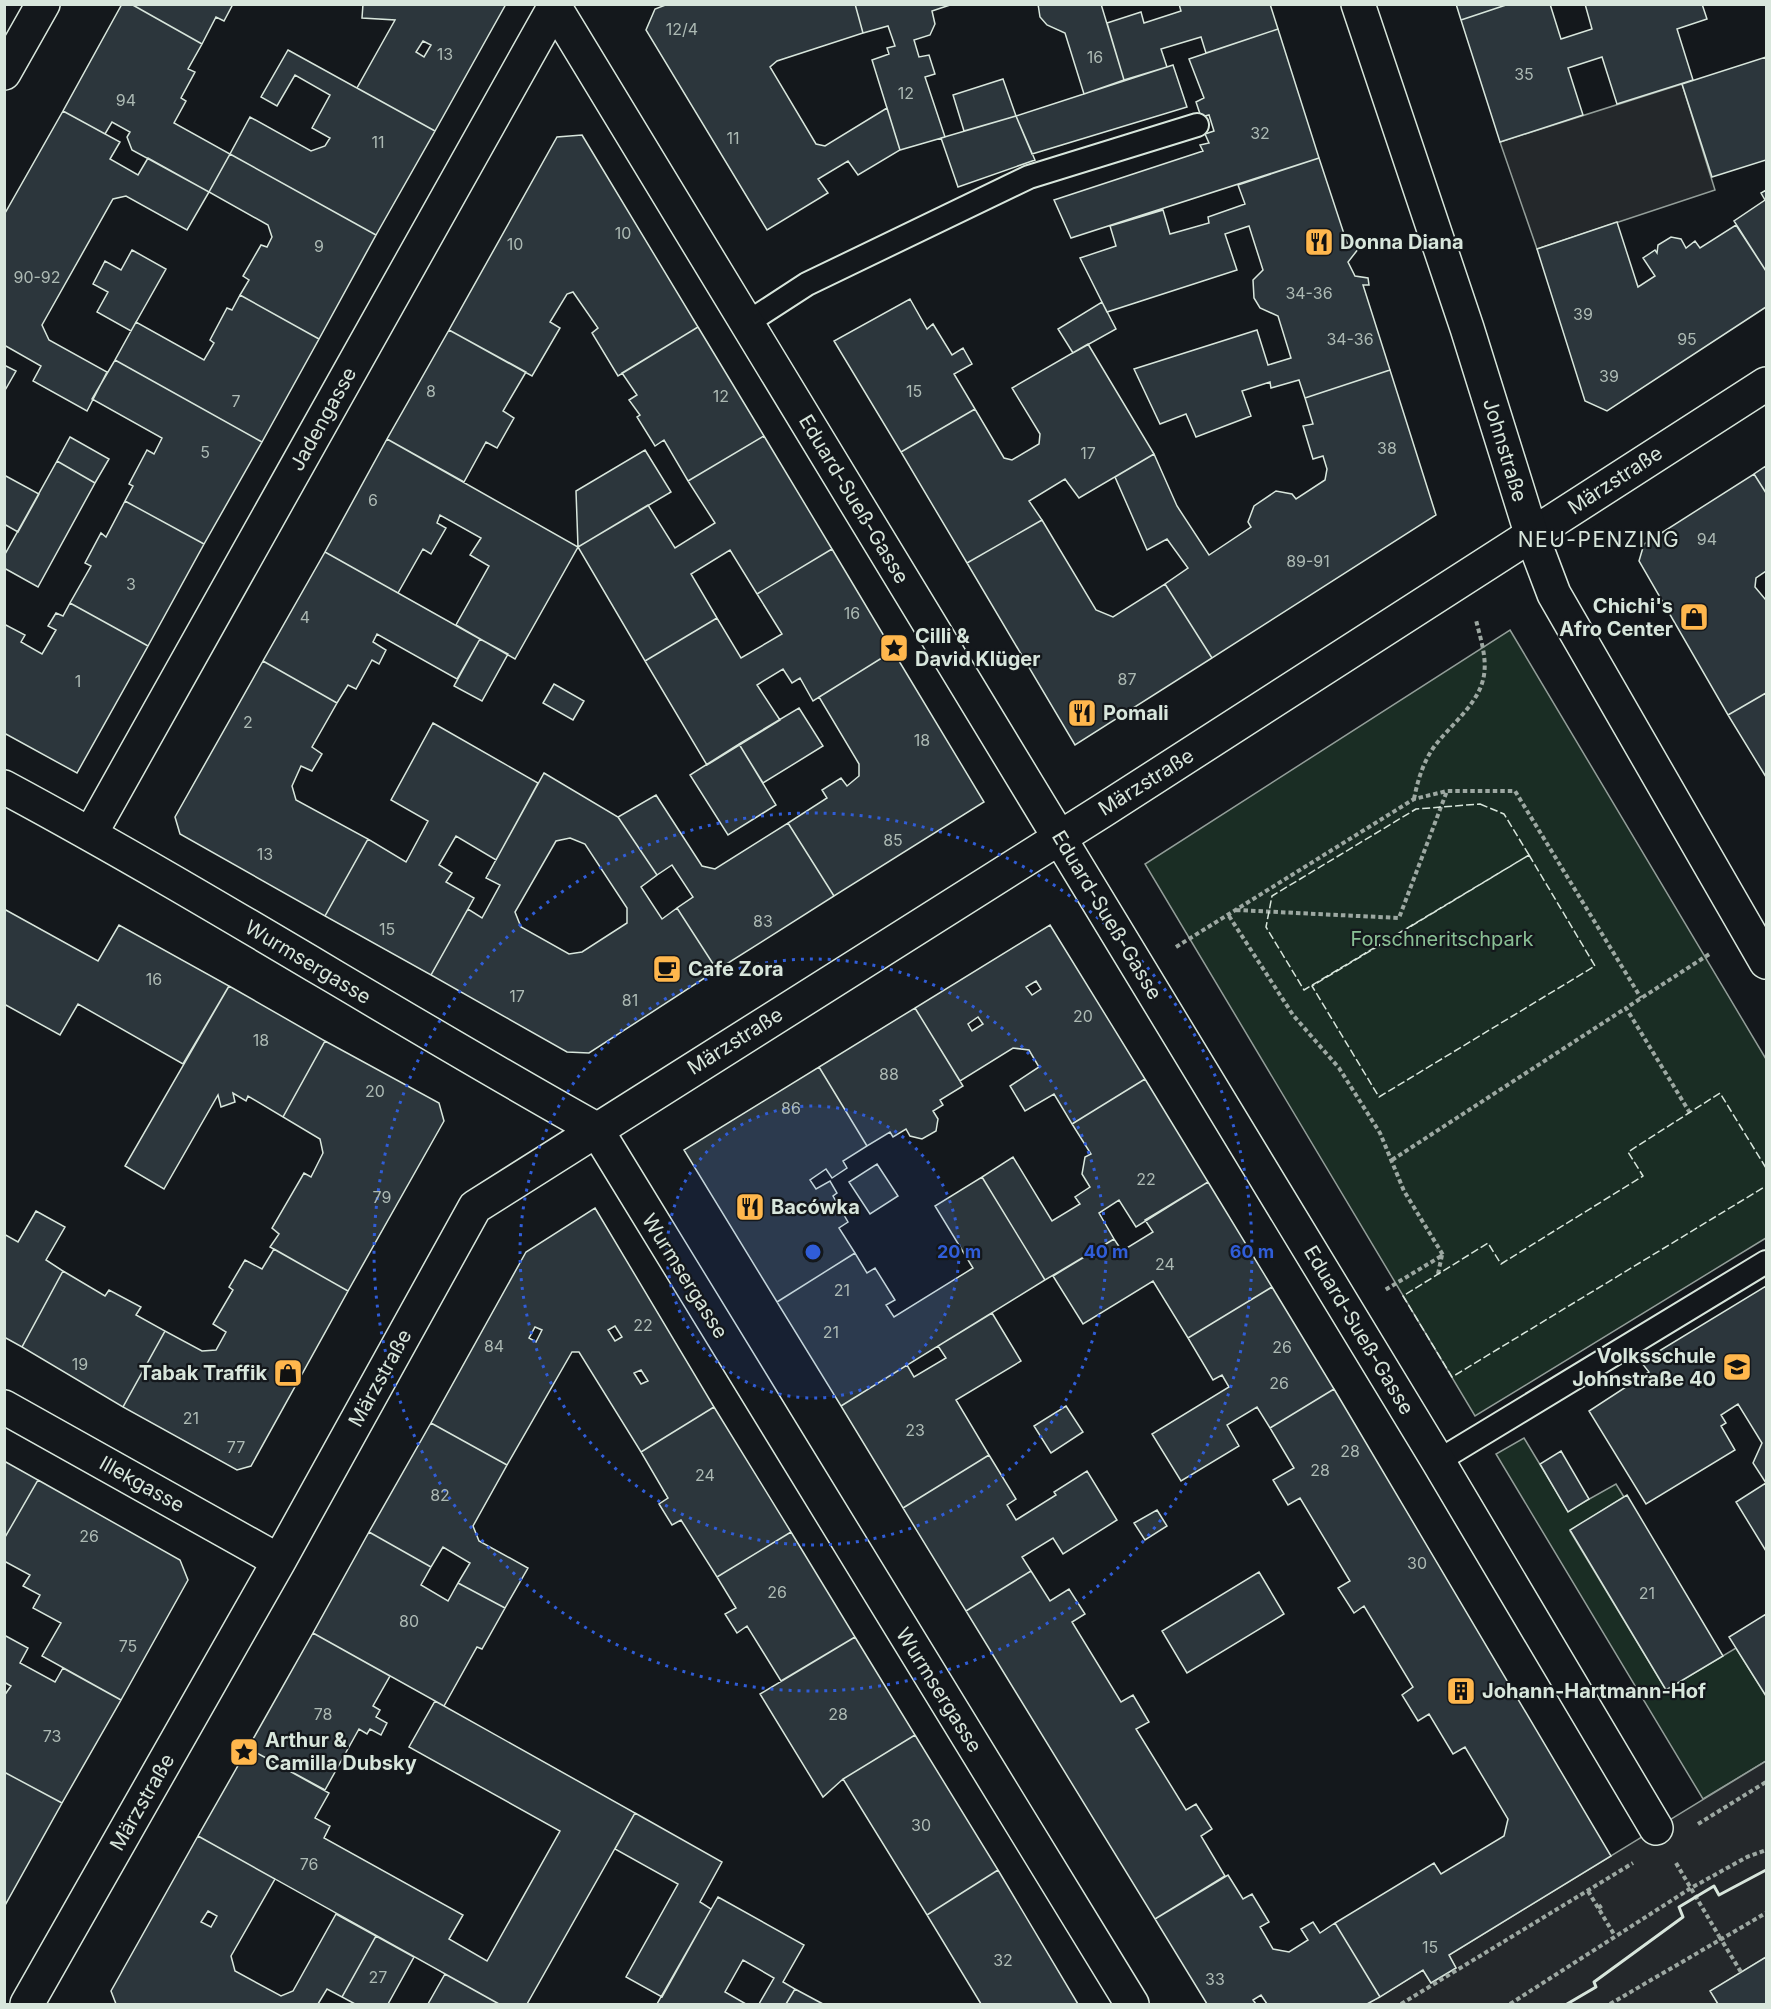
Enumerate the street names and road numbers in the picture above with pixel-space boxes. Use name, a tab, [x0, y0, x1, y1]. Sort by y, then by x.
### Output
street label: Jadengasse	[285, 363, 361, 475]
street label: Johnstraße	[1478, 395, 1532, 505]
street label: Eduard-Sueß-Gasse	[794, 410, 914, 588]
street label: Märzstraße	[1563, 441, 1667, 519]
street label: Märzstraße	[1094, 743, 1198, 821]
street label: Eduard-Sueß-Gasse	[1047, 826, 1167, 1004]
street label: Wurmsergasse	[241, 915, 375, 1009]
street label: Märzstraße	[683, 1002, 787, 1080]
street label: Wurmsergasse	[637, 1209, 733, 1343]
street label: Eduard-Sueß-Gasse	[1299, 1241, 1419, 1419]
street label: Märzstraße	[343, 1325, 417, 1431]
street label: Illekgasse	[95, 1451, 189, 1517]
street label: Wurmsergasse	[891, 1623, 987, 1757]
street label: Märzstraße	[105, 1749, 179, 1855]

